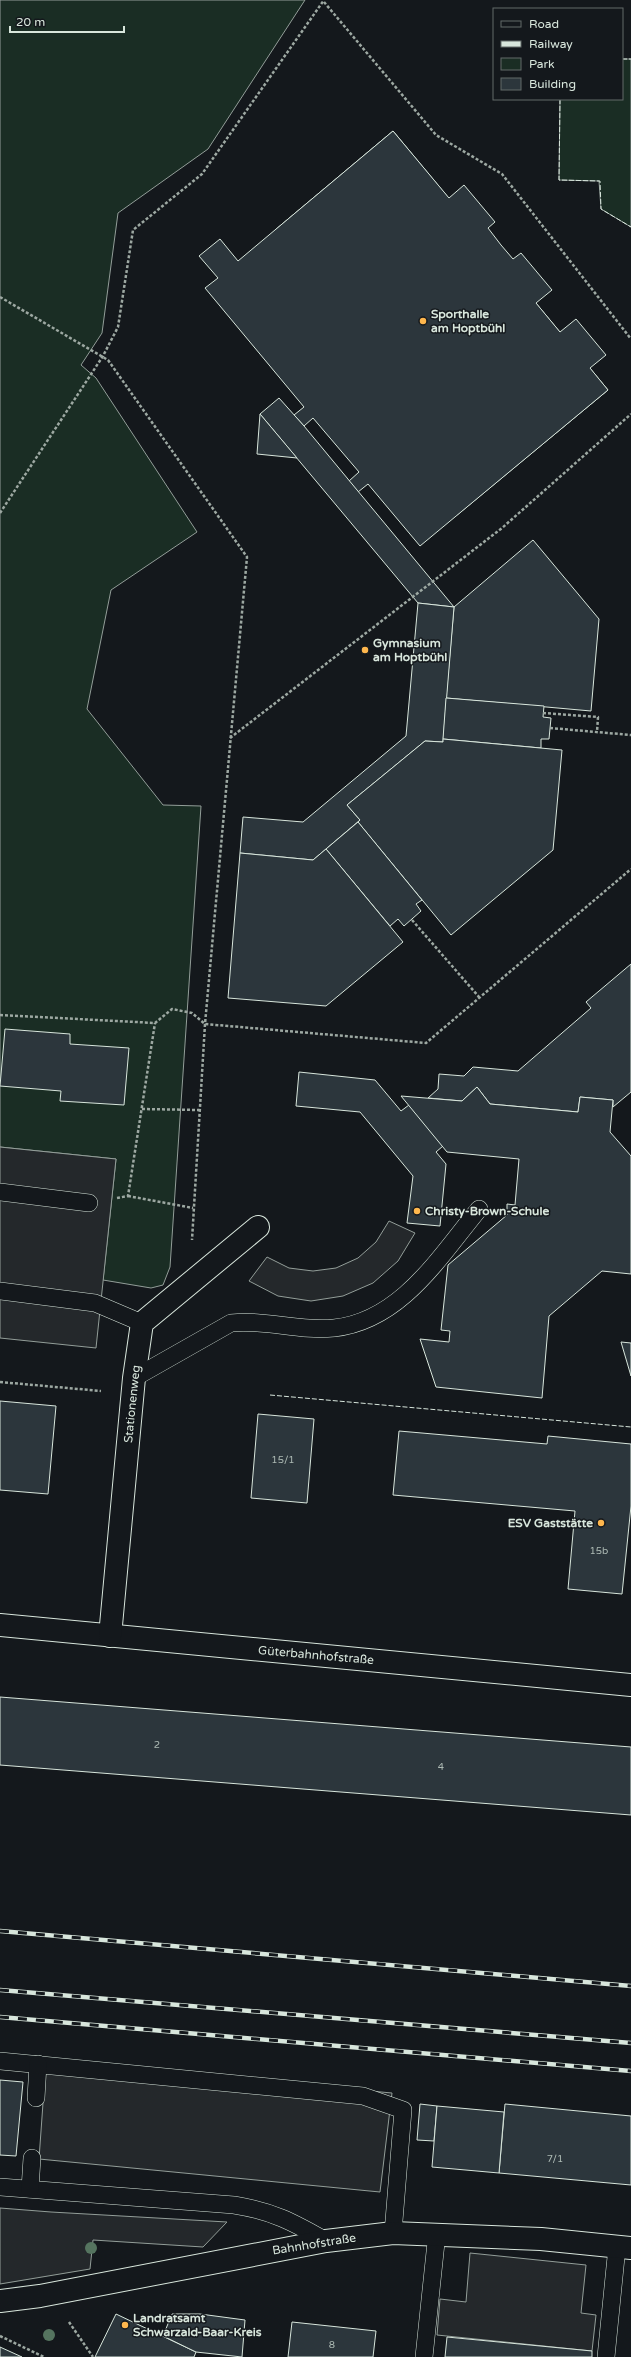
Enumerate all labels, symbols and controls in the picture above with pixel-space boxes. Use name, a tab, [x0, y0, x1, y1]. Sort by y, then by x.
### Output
scale bar	[10, 8, 124, 34]
legend	[493, 8, 623, 100]
text: 20 m	[16, 15, 45, 29]
text: Road	[529, 17, 559, 31]
text: Railway	[529, 37, 573, 51]
text: Park	[529, 57, 555, 71]
text: Building	[529, 77, 576, 91]
place label: Sporthalle am Hoptbühl	[431, 307, 505, 336]
marker: Sporthalle am Hoptbühl	[418, 316, 428, 326]
place label: Gymnasium am Hoptbühl	[373, 636, 447, 665]
marker: Gymnasium am Hoptbühl	[360, 645, 370, 655]
place label: Christy-Brown-Schule	[425, 1204, 549, 1219]
marker: Christy-Brown-Schule	[412, 1206, 422, 1216]
street label: Stationenweg	[121, 1364, 143, 1444]
house number: 15/1	[271, 1454, 295, 1466]
place label: ESV Gaststätte	[508, 1516, 593, 1530]
marker: ESV Gaststätte	[596, 1518, 606, 1528]
house number: 15b	[590, 1545, 608, 1557]
street label: Güterbahnhofstraße	[258, 1643, 375, 1667]
house number: 2	[154, 1739, 160, 1751]
house number: 4	[438, 1761, 444, 1773]
house number: 7/1	[547, 2153, 563, 2165]
street label: Bahnhofstraße	[271, 2230, 357, 2258]
place label: Landratsamt Schwarzald-Baar-Kreis	[133, 2311, 262, 2339]
marker: Landratsamt Schwarzald-Baar-Kreis	[120, 2320, 130, 2330]
house number: 8	[329, 2339, 335, 2351]

